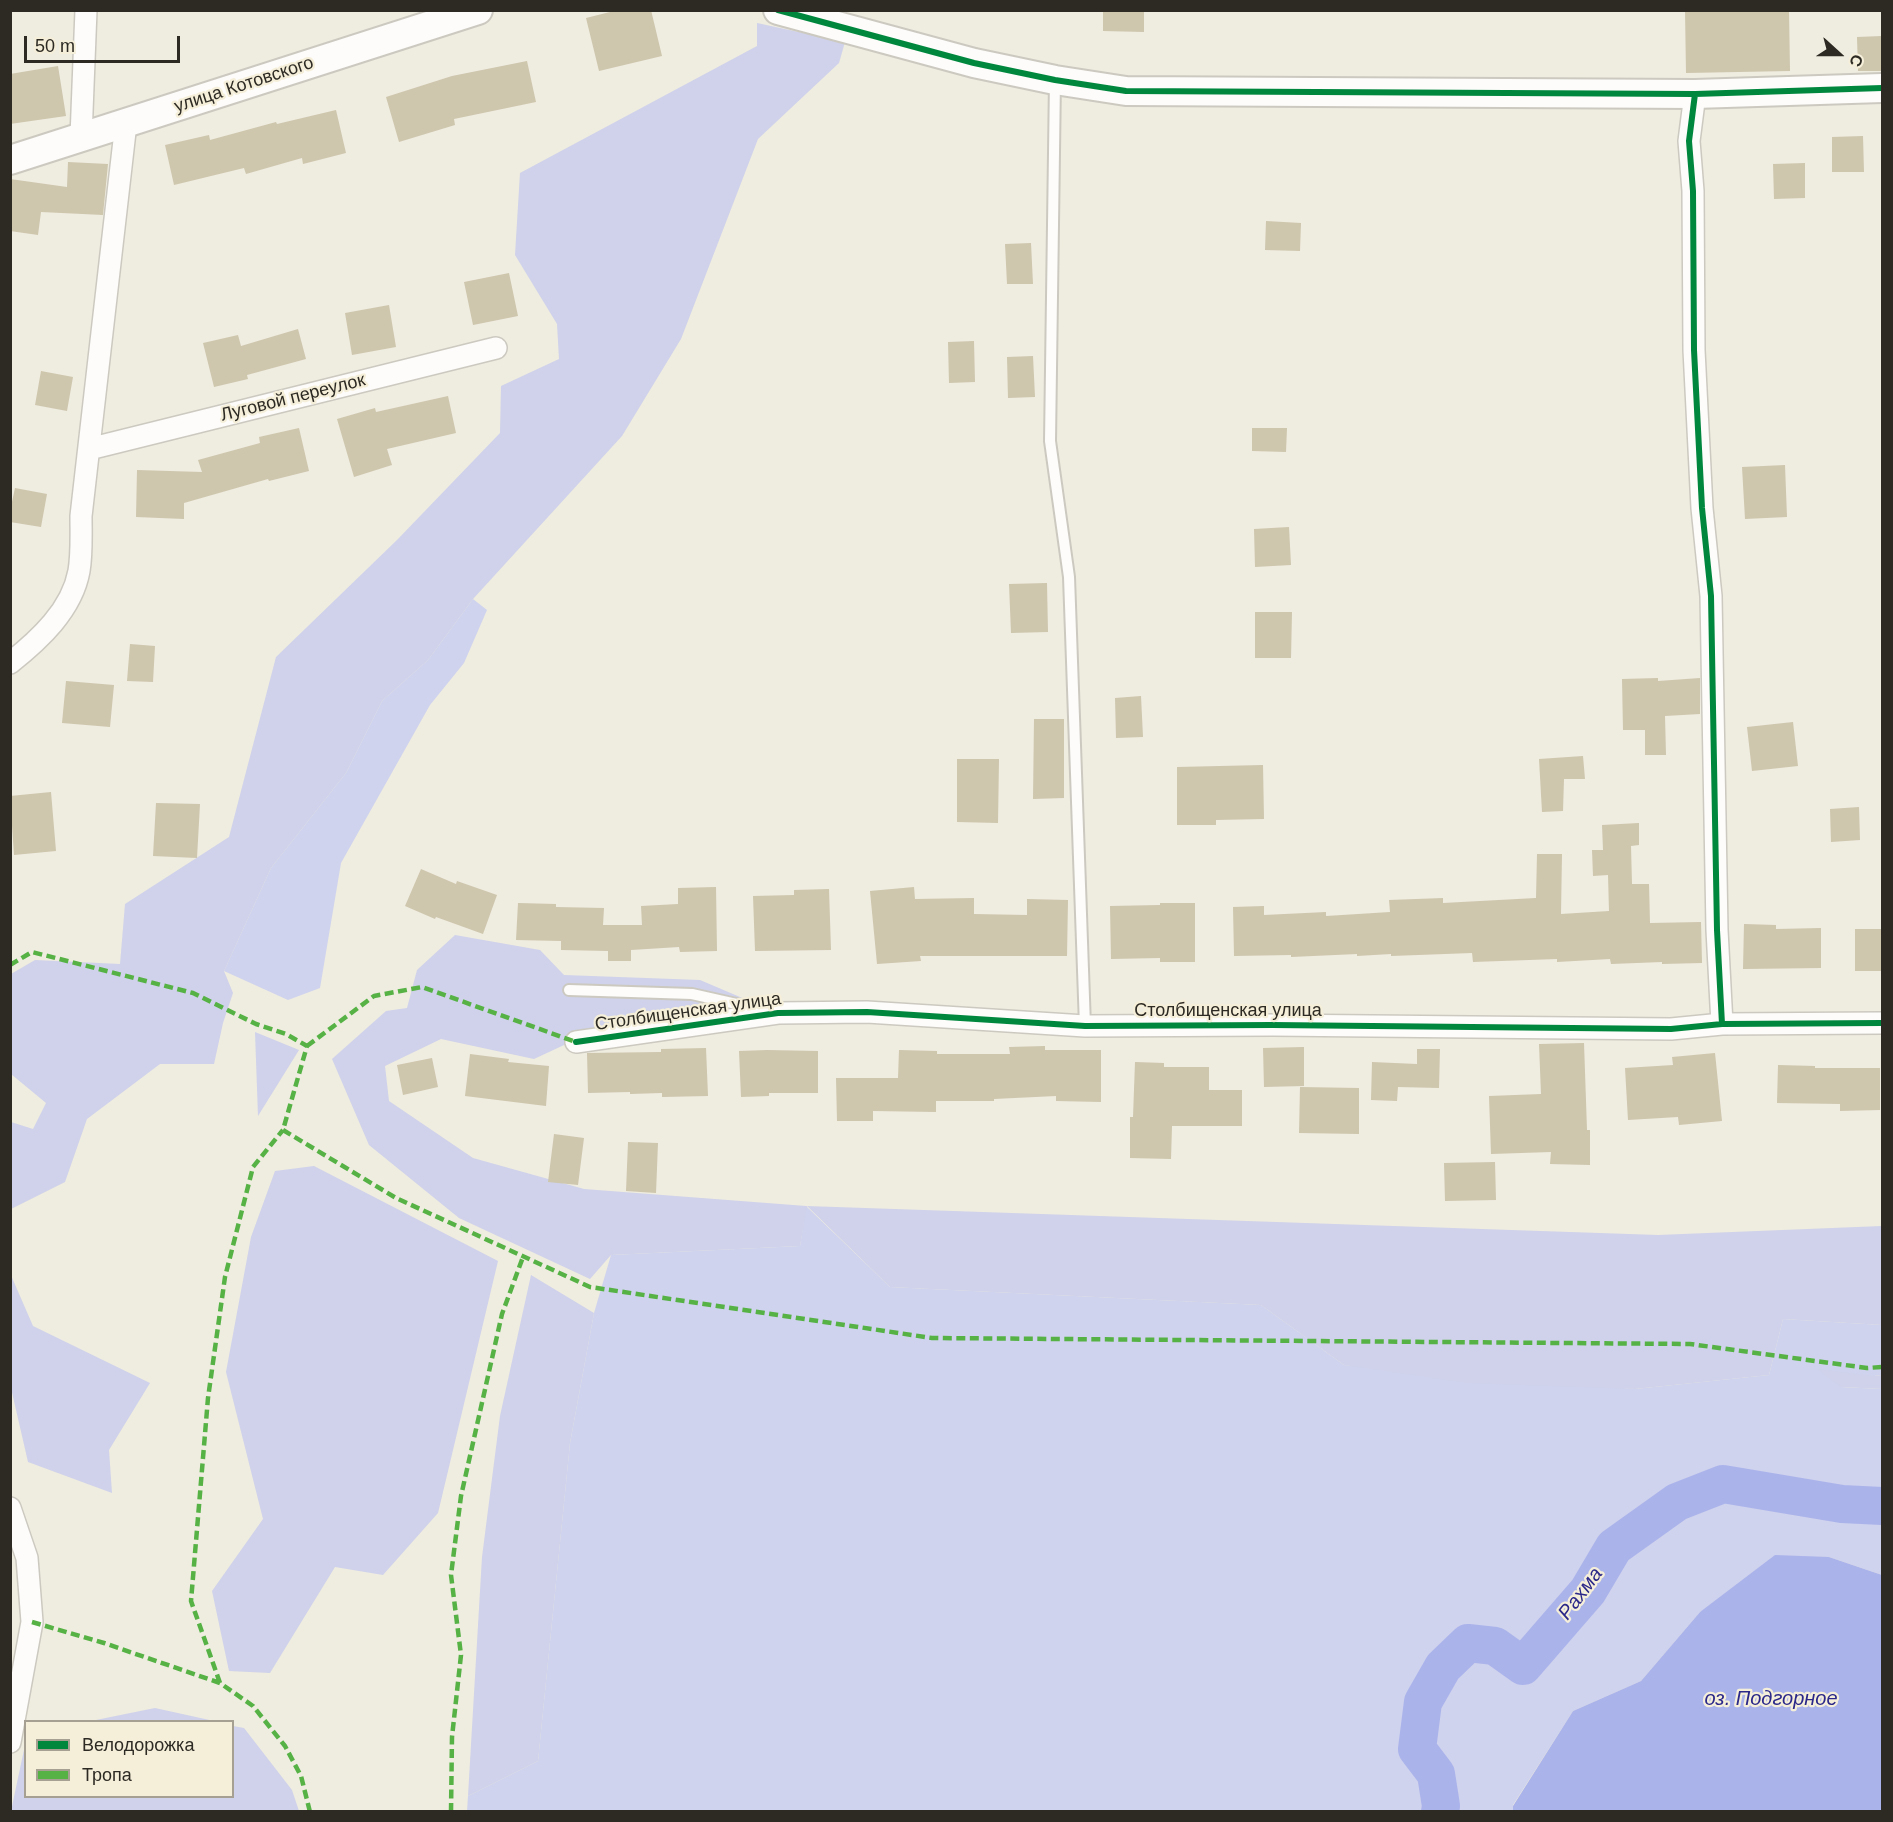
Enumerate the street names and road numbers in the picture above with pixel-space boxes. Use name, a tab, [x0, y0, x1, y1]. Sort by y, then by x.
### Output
street label: улица Котовского	[172, 52, 316, 118]
street label: Луговой переулок	[218, 370, 368, 426]
street label: Столбищенская улица	[594, 988, 782, 1036]
street label: Столбищенская улица	[1134, 1000, 1322, 1022]

